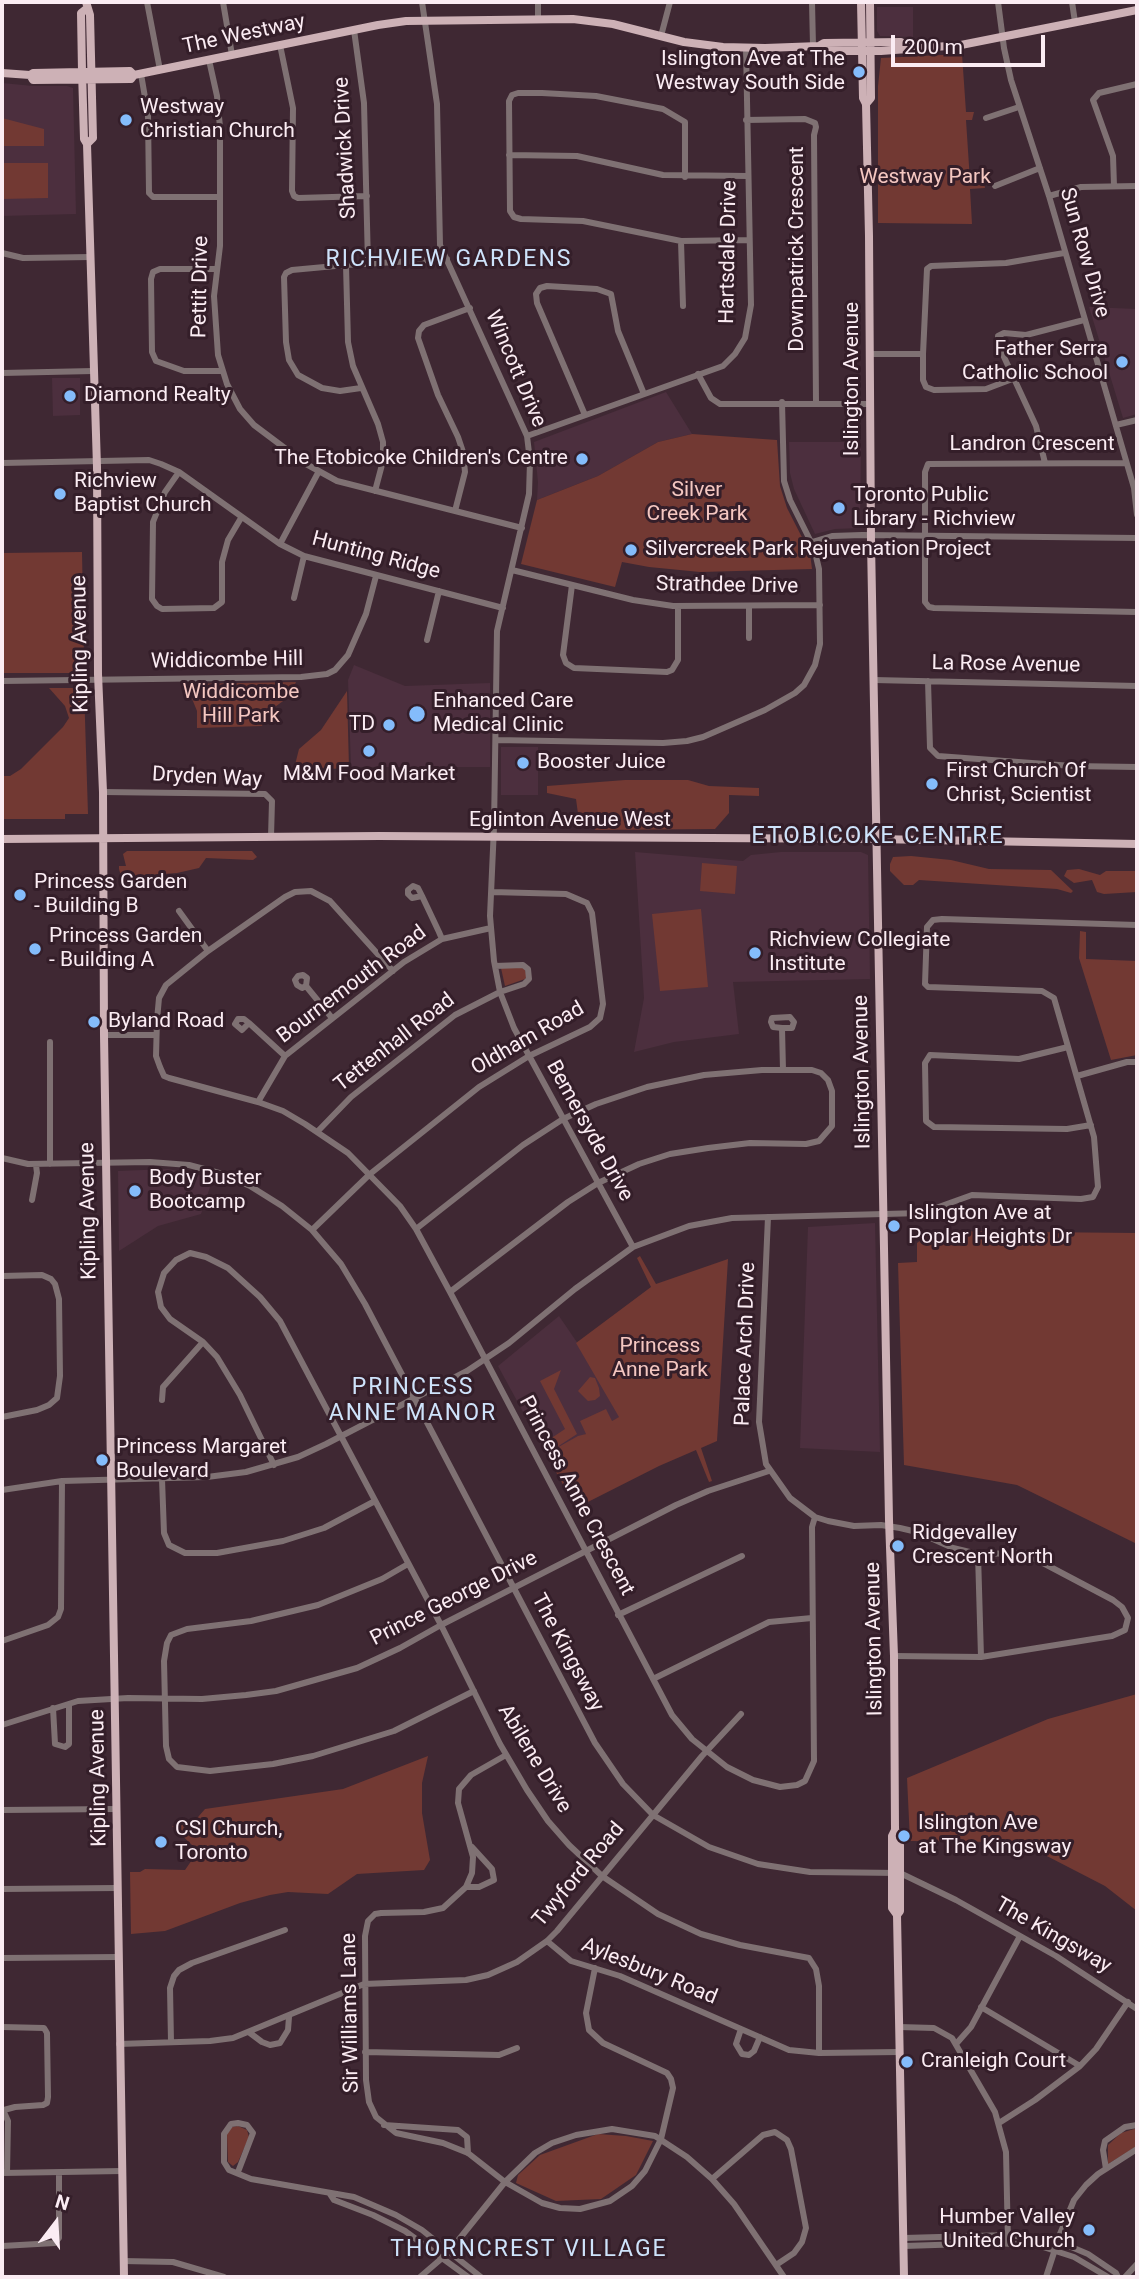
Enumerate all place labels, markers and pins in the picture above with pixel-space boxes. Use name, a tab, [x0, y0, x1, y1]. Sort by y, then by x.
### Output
place label: Islington Ave at The Westway South Side	[655, 47, 845, 97]
marker: Islington Ave at The Westway South Side	[851, 64, 867, 80]
place label: Westway Christian Church	[140, 95, 295, 145]
marker: Westway Christian Church	[118, 112, 134, 128]
place label: Father Serra Catholic School	[962, 337, 1108, 387]
marker: Father Serra Catholic School	[1114, 354, 1130, 370]
place label: Diamond Realty	[84, 383, 231, 409]
marker: Diamond Realty	[62, 388, 78, 404]
place label: The Etobicoke Children's Centre	[274, 446, 568, 472]
marker: The Etobicoke Children's Centre	[574, 451, 590, 467]
place label: Richview Baptist Church	[74, 469, 211, 519]
place label: Toronto Public Library - Richview	[853, 483, 1016, 533]
marker: Richview Baptist Church	[52, 486, 68, 502]
marker: Toronto Public Library - Richview	[831, 500, 847, 516]
place label: Silvercreek Park Rejuvenation Project	[645, 537, 991, 563]
marker: Silvercreek Park Rejuvenation Project	[623, 542, 639, 558]
place label: Enhanced Care Medical Clinic	[433, 689, 573, 739]
marker: Enhanced Care Medical Clinic	[407, 704, 427, 724]
place label: TD	[349, 712, 375, 738]
marker: TD	[381, 717, 397, 733]
marker: M&M Food Market	[361, 743, 377, 759]
place label: Booster Juice	[537, 750, 666, 776]
marker: Booster Juice	[515, 755, 531, 771]
place label: First Church Of Christ, Scientist	[946, 759, 1091, 809]
place label: M&M Food Market	[283, 762, 455, 788]
marker: First Church Of Christ, Scientist	[924, 776, 940, 792]
place label: Princess Garden - Building B	[34, 870, 187, 920]
marker: Princess Garden - Building B	[12, 887, 28, 903]
place label: Princess Garden - Building A	[49, 924, 202, 974]
place label: Richview Collegiate Institute	[769, 928, 950, 978]
marker: Princess Garden - Building A	[27, 941, 43, 957]
marker: Richview Collegiate Institute	[747, 945, 763, 961]
place label: Byland Road	[108, 1009, 224, 1035]
marker: Byland Road	[86, 1014, 102, 1030]
place label: Body Buster Bootcamp	[149, 1166, 262, 1216]
marker: Body Buster Bootcamp	[127, 1183, 143, 1199]
place label: Islington Ave at Poplar Heights Dr	[908, 1201, 1072, 1251]
marker: Islington Ave at Poplar Heights Dr	[886, 1218, 902, 1234]
place label: Princess Margaret Boulevard	[116, 1435, 287, 1485]
marker: Princess Margaret Boulevard	[94, 1452, 110, 1468]
place label: Ridgevalley Crescent North	[912, 1521, 1053, 1571]
marker: Ridgevalley Crescent North	[890, 1538, 906, 1554]
place label: Islington Ave at The Kingsway	[918, 1811, 1071, 1861]
place label: CSI Church, Toronto	[175, 1817, 282, 1867]
marker: Islington Ave at The Kingsway	[896, 1828, 912, 1844]
marker: CSI Church, Toronto	[153, 1834, 169, 1850]
place label: Cranleigh Court	[921, 2049, 1066, 2075]
marker: Cranleigh Court	[899, 2054, 915, 2070]
place label: Humber Valley United Church	[939, 2205, 1075, 2255]
marker: Humber Valley United Church	[1081, 2222, 1097, 2238]

